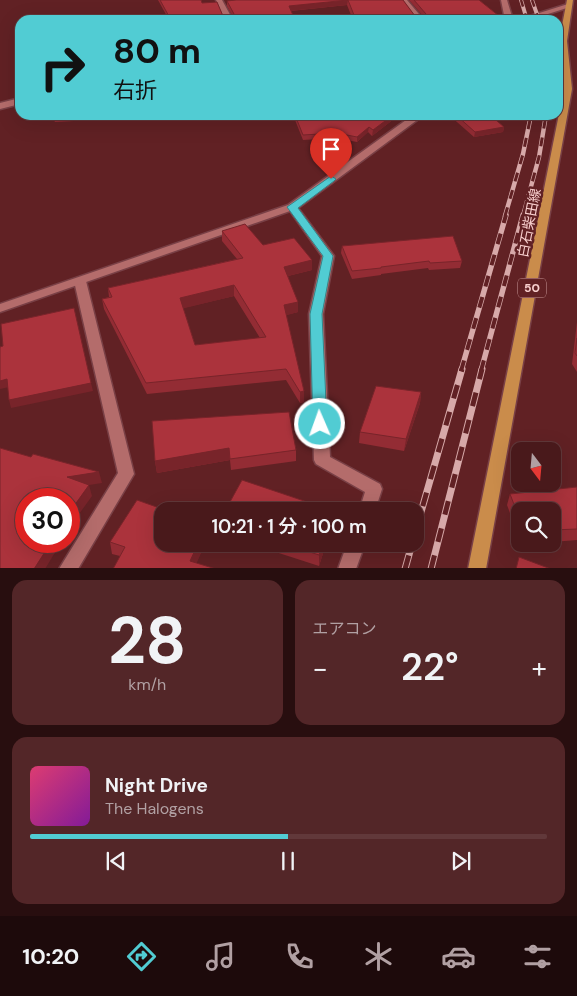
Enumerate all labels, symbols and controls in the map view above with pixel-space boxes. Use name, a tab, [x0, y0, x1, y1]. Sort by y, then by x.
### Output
text: 80 m	[113, 28, 201, 74]
icon: right	[30, 35, 95, 100]
text: 右折	[113, 76, 157, 105]
pin	[310, 128, 352, 179]
icon: arrive	[317, 135, 345, 163]
street label: 白石柴田線	[513, 187, 545, 259]
road number: 50	[518, 278, 546, 298]
position arrow	[293, 397, 345, 449]
north arrow	[511, 442, 561, 492]
map controls	[511, 442, 561, 552]
speed limit sign: 30	[15, 488, 80, 553]
button: search	[511, 502, 561, 552]
text: 10:21 · 1 分 · 100 m	[211, 514, 367, 539]
text: 28	[108, 599, 186, 683]
text: エアコン	[313, 618, 377, 639]
text: 22°	[401, 642, 458, 692]
text: −	[313, 650, 328, 687]
text: +	[532, 650, 547, 687]
text: km/h	[128, 674, 166, 695]
text: Night Drive	[105, 773, 208, 798]
text: The Halogens	[105, 798, 204, 819]
icon: previous	[102, 847, 130, 875]
icon: pause	[274, 847, 302, 875]
icon: next	[447, 847, 475, 875]
icon: directions	[124, 939, 159, 974]
icon: music	[203, 939, 238, 974]
icon: phone	[282, 939, 317, 974]
icon: climate	[361, 939, 396, 974]
icon: car	[441, 939, 476, 974]
icon: filters	[520, 939, 555, 974]
text: 10:20	[22, 942, 79, 971]

